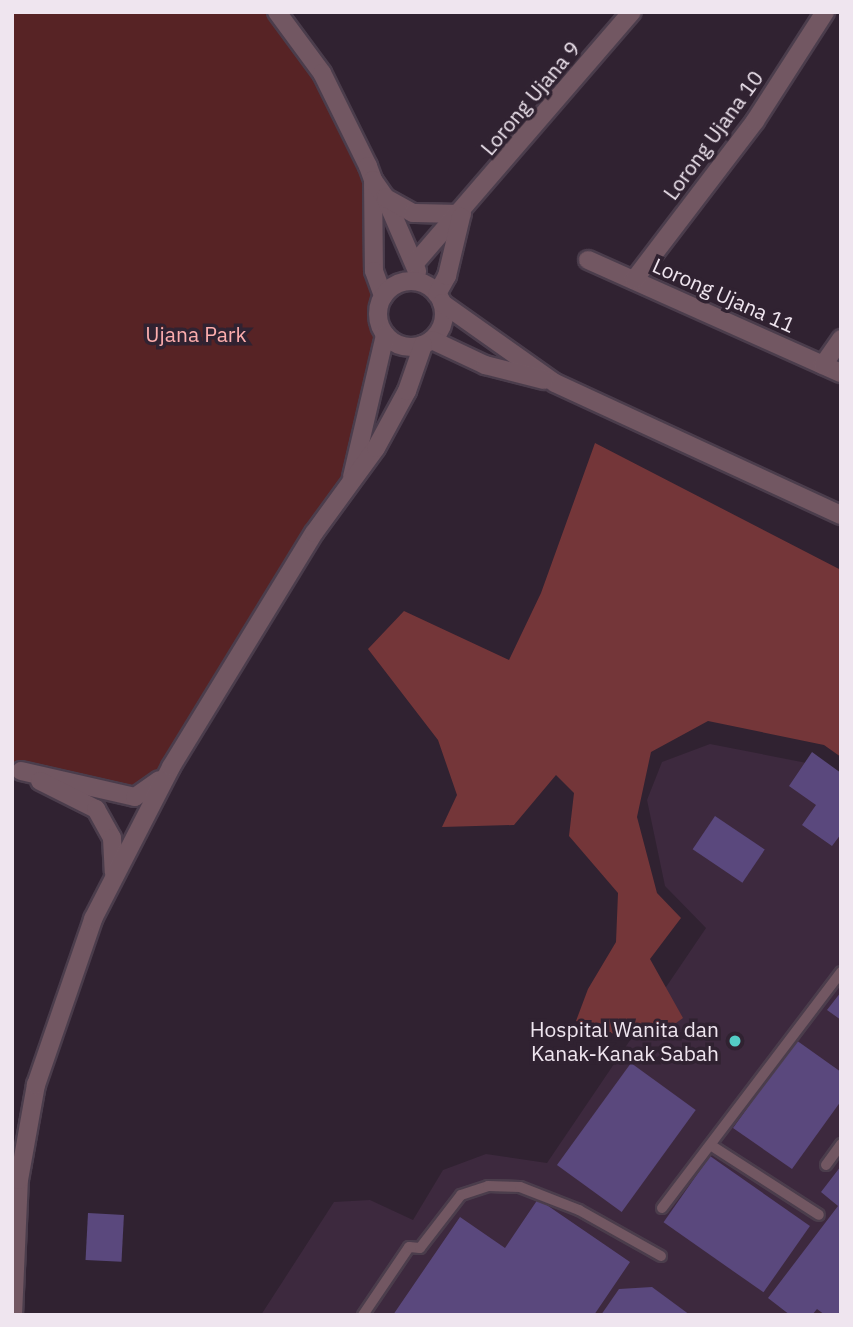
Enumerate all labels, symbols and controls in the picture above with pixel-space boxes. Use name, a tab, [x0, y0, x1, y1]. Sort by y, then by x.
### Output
street label: Lorong Ujana 9	[475, 36, 585, 160]
street label: Lorong Ujana 10	[658, 66, 768, 204]
street label: Lorong Ujana 11	[649, 252, 799, 338]
park label: Ujana Park	[145, 321, 247, 347]
place label: Hospital Wanita dan Kanak-Kanak Sabah	[530, 1016, 719, 1066]
marker: Hospital Wanita dan Kanak-Kanak Sabah	[725, 1031, 745, 1051]

